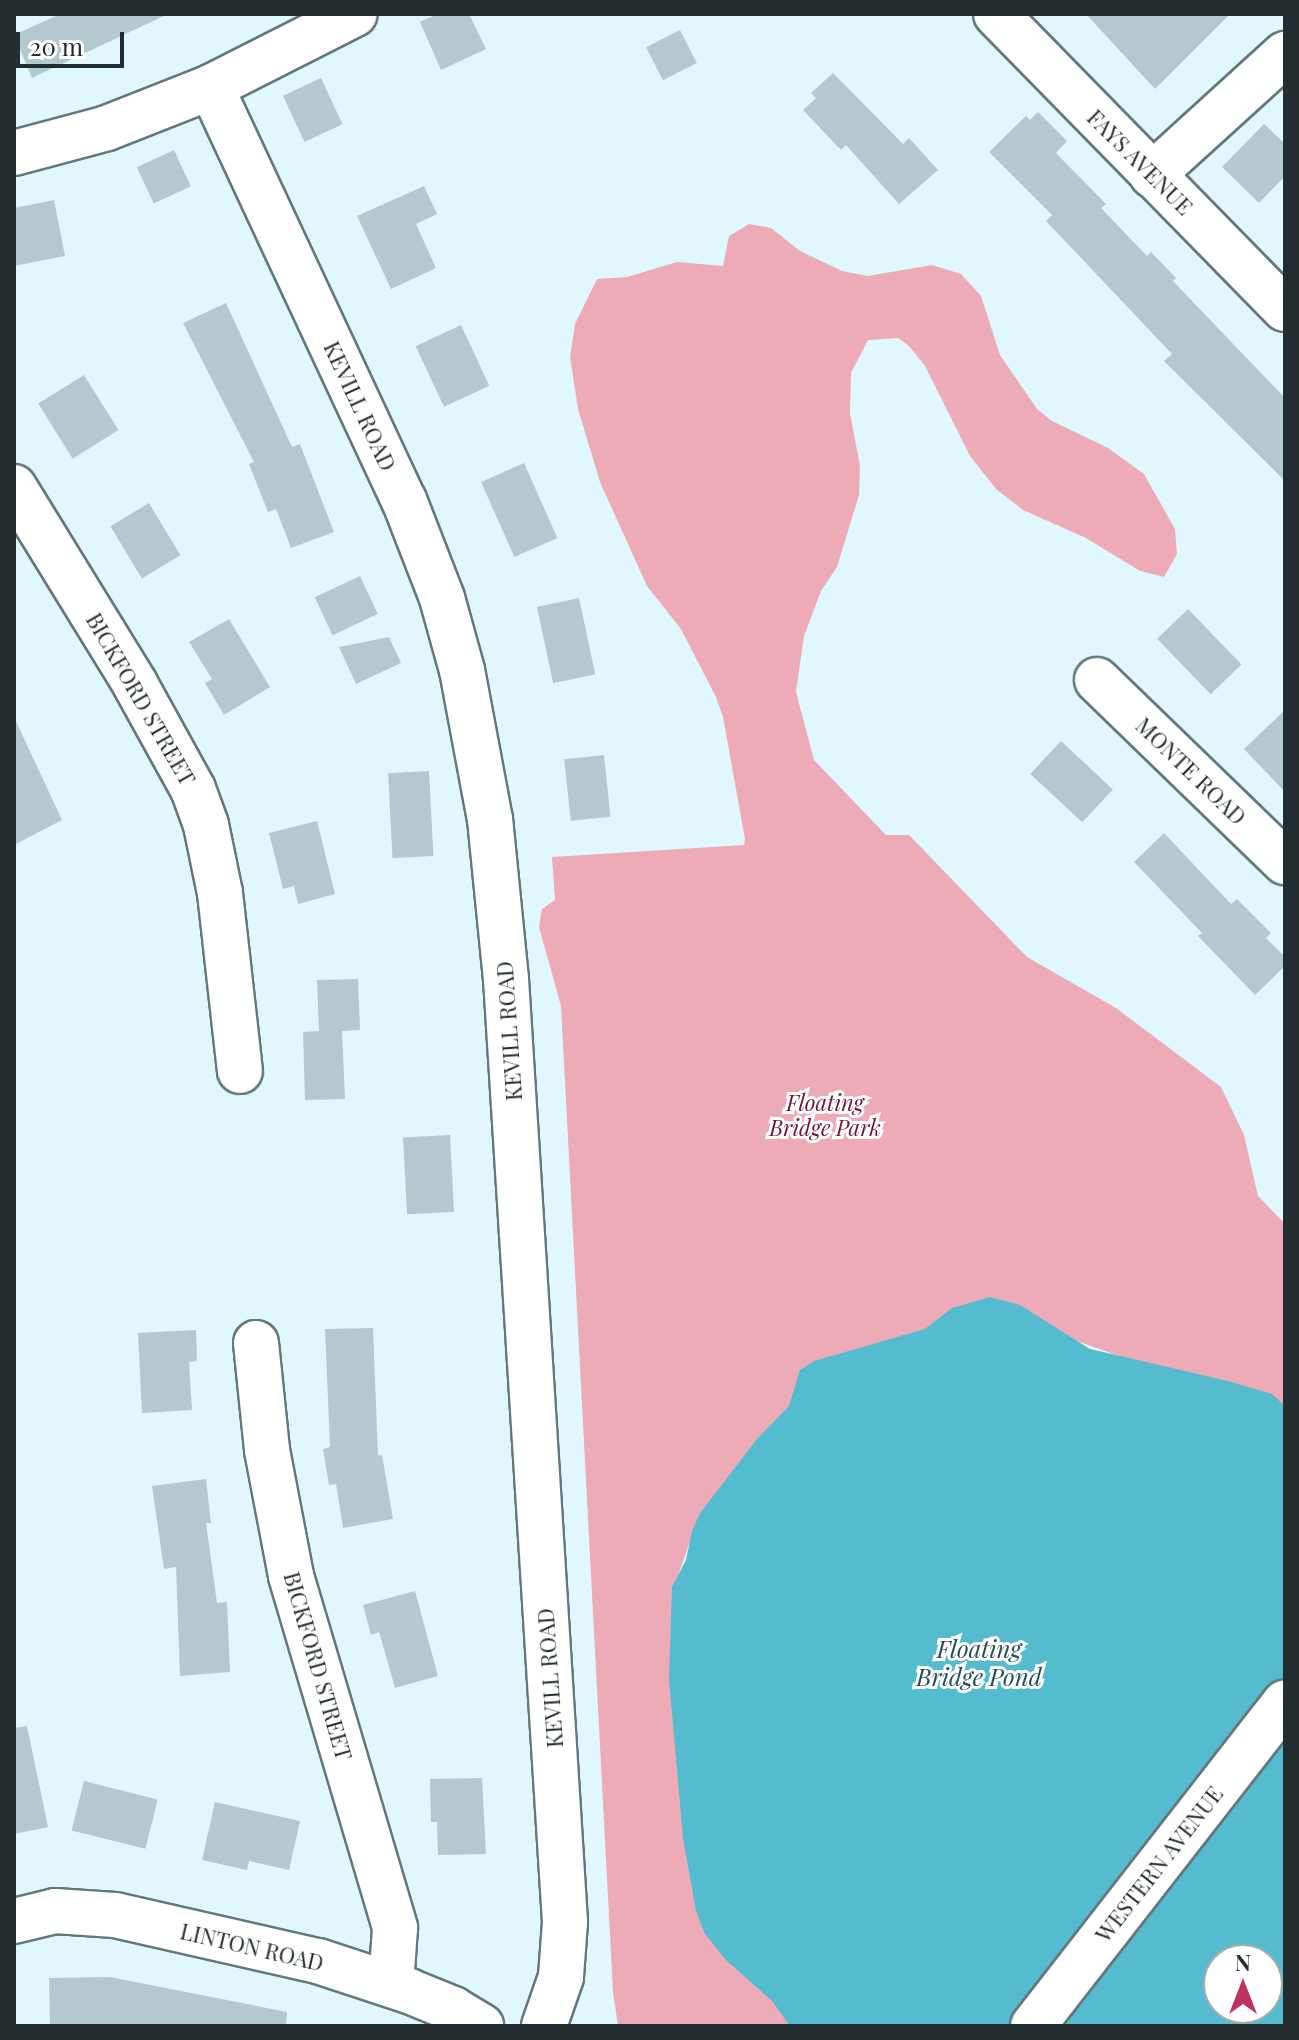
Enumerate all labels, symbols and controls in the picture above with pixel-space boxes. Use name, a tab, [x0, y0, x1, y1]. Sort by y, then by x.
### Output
scale bar	[20, 16, 128, 66]
text: 20 m	[30, 30, 83, 62]
street label: FAYS AVENUE	[1082, 104, 1198, 220]
street label: KEVILL ROAD	[318, 337, 402, 475]
street label: BICKFORD STREET	[81, 608, 201, 790]
street label: MONTE ROAD	[1131, 712, 1251, 830]
street label: KEVILL ROAD	[491, 960, 527, 1102]
park label: Floating Bridge Park	[769, 1089, 881, 1140]
street label: BICKFORD STREET	[278, 1569, 358, 1763]
street label: KEVILL ROAD	[532, 1607, 568, 1749]
water label: Floating Bridge Pond	[916, 1635, 1042, 1691]
street label: WESTERN AVENUE	[1090, 1780, 1228, 1948]
street label: LINTON ROAD	[178, 1918, 326, 1976]
north arrow	[1203, 1944, 1283, 2024]
text: N	[1235, 1947, 1251, 1977]

